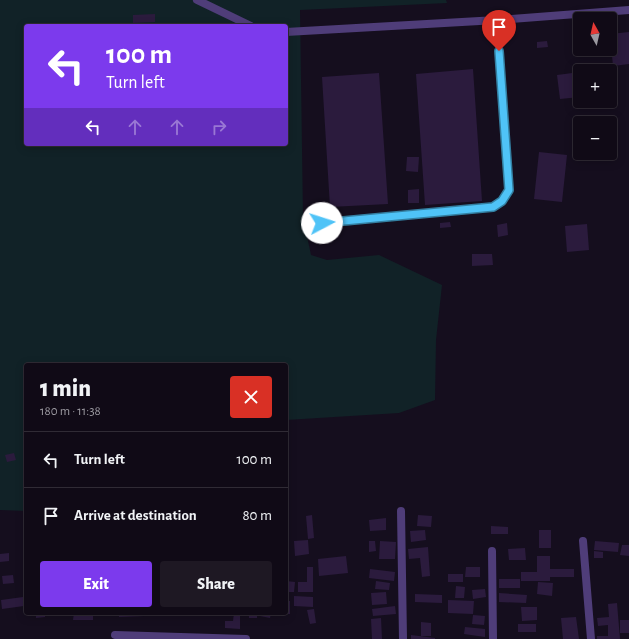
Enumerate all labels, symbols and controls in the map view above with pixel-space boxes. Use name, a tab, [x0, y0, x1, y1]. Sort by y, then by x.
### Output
pin	[482, 10, 516, 51]
north arrow	[573, 12, 617, 56]
map controls	[573, 12, 617, 160]
icon: arrive	[488, 16, 510, 38]
icon: left	[40, 40, 92, 92]
text: 100 m	[106, 41, 172, 69]
button: +	[573, 64, 617, 108]
text: Turn left	[106, 74, 165, 92]
icon: left	[82, 116, 104, 138]
icon: ahead	[124, 116, 146, 138]
icon: ahead	[166, 116, 188, 138]
icon: right	[208, 116, 230, 138]
button: −	[573, 116, 617, 160]
position arrow	[301, 202, 343, 244]
button: close	[230, 376, 272, 418]
text: 1 min	[40, 377, 91, 401]
text: 180 m · 11:38	[40, 405, 101, 418]
icon: left	[40, 449, 62, 471]
text: Turn left	[74, 452, 125, 467]
text: 100 m	[237, 452, 272, 467]
icon: arrive	[40, 505, 62, 527]
text: Arrive at destination	[74, 508, 197, 523]
text: 80 m	[242, 508, 272, 523]
button: Exit	[40, 561, 152, 607]
button: Share	[160, 561, 272, 607]

